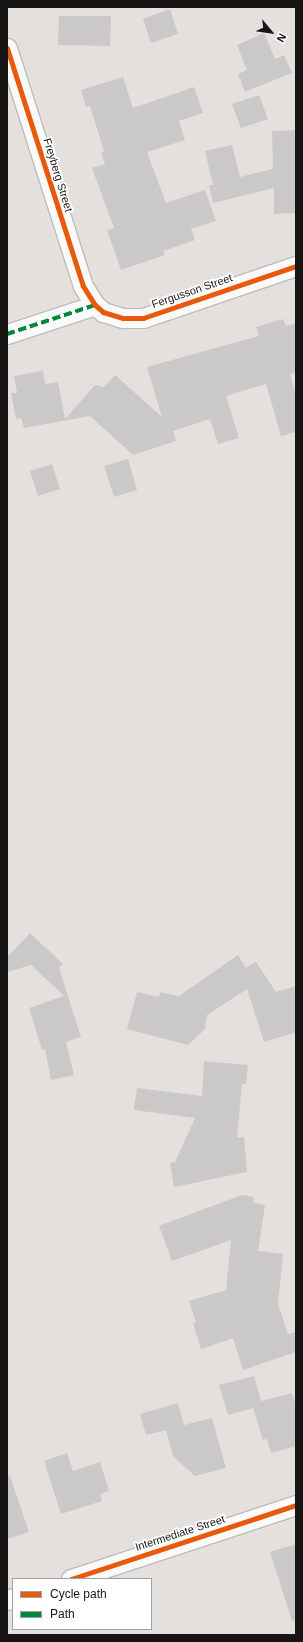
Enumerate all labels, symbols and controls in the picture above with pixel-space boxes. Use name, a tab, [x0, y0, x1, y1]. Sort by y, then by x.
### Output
north arrow	[251, 12, 291, 52]
text: N	[274, 31, 289, 44]
street label: Freyberg Street	[41, 137, 75, 213]
street label: Fergusson Street	[150, 271, 234, 311]
street label: Intermediate Street	[133, 1512, 227, 1554]
legend	[12, 1578, 152, 1630]
text: Cycle path	[50, 1587, 107, 1601]
text: Path	[50, 1607, 75, 1621]

